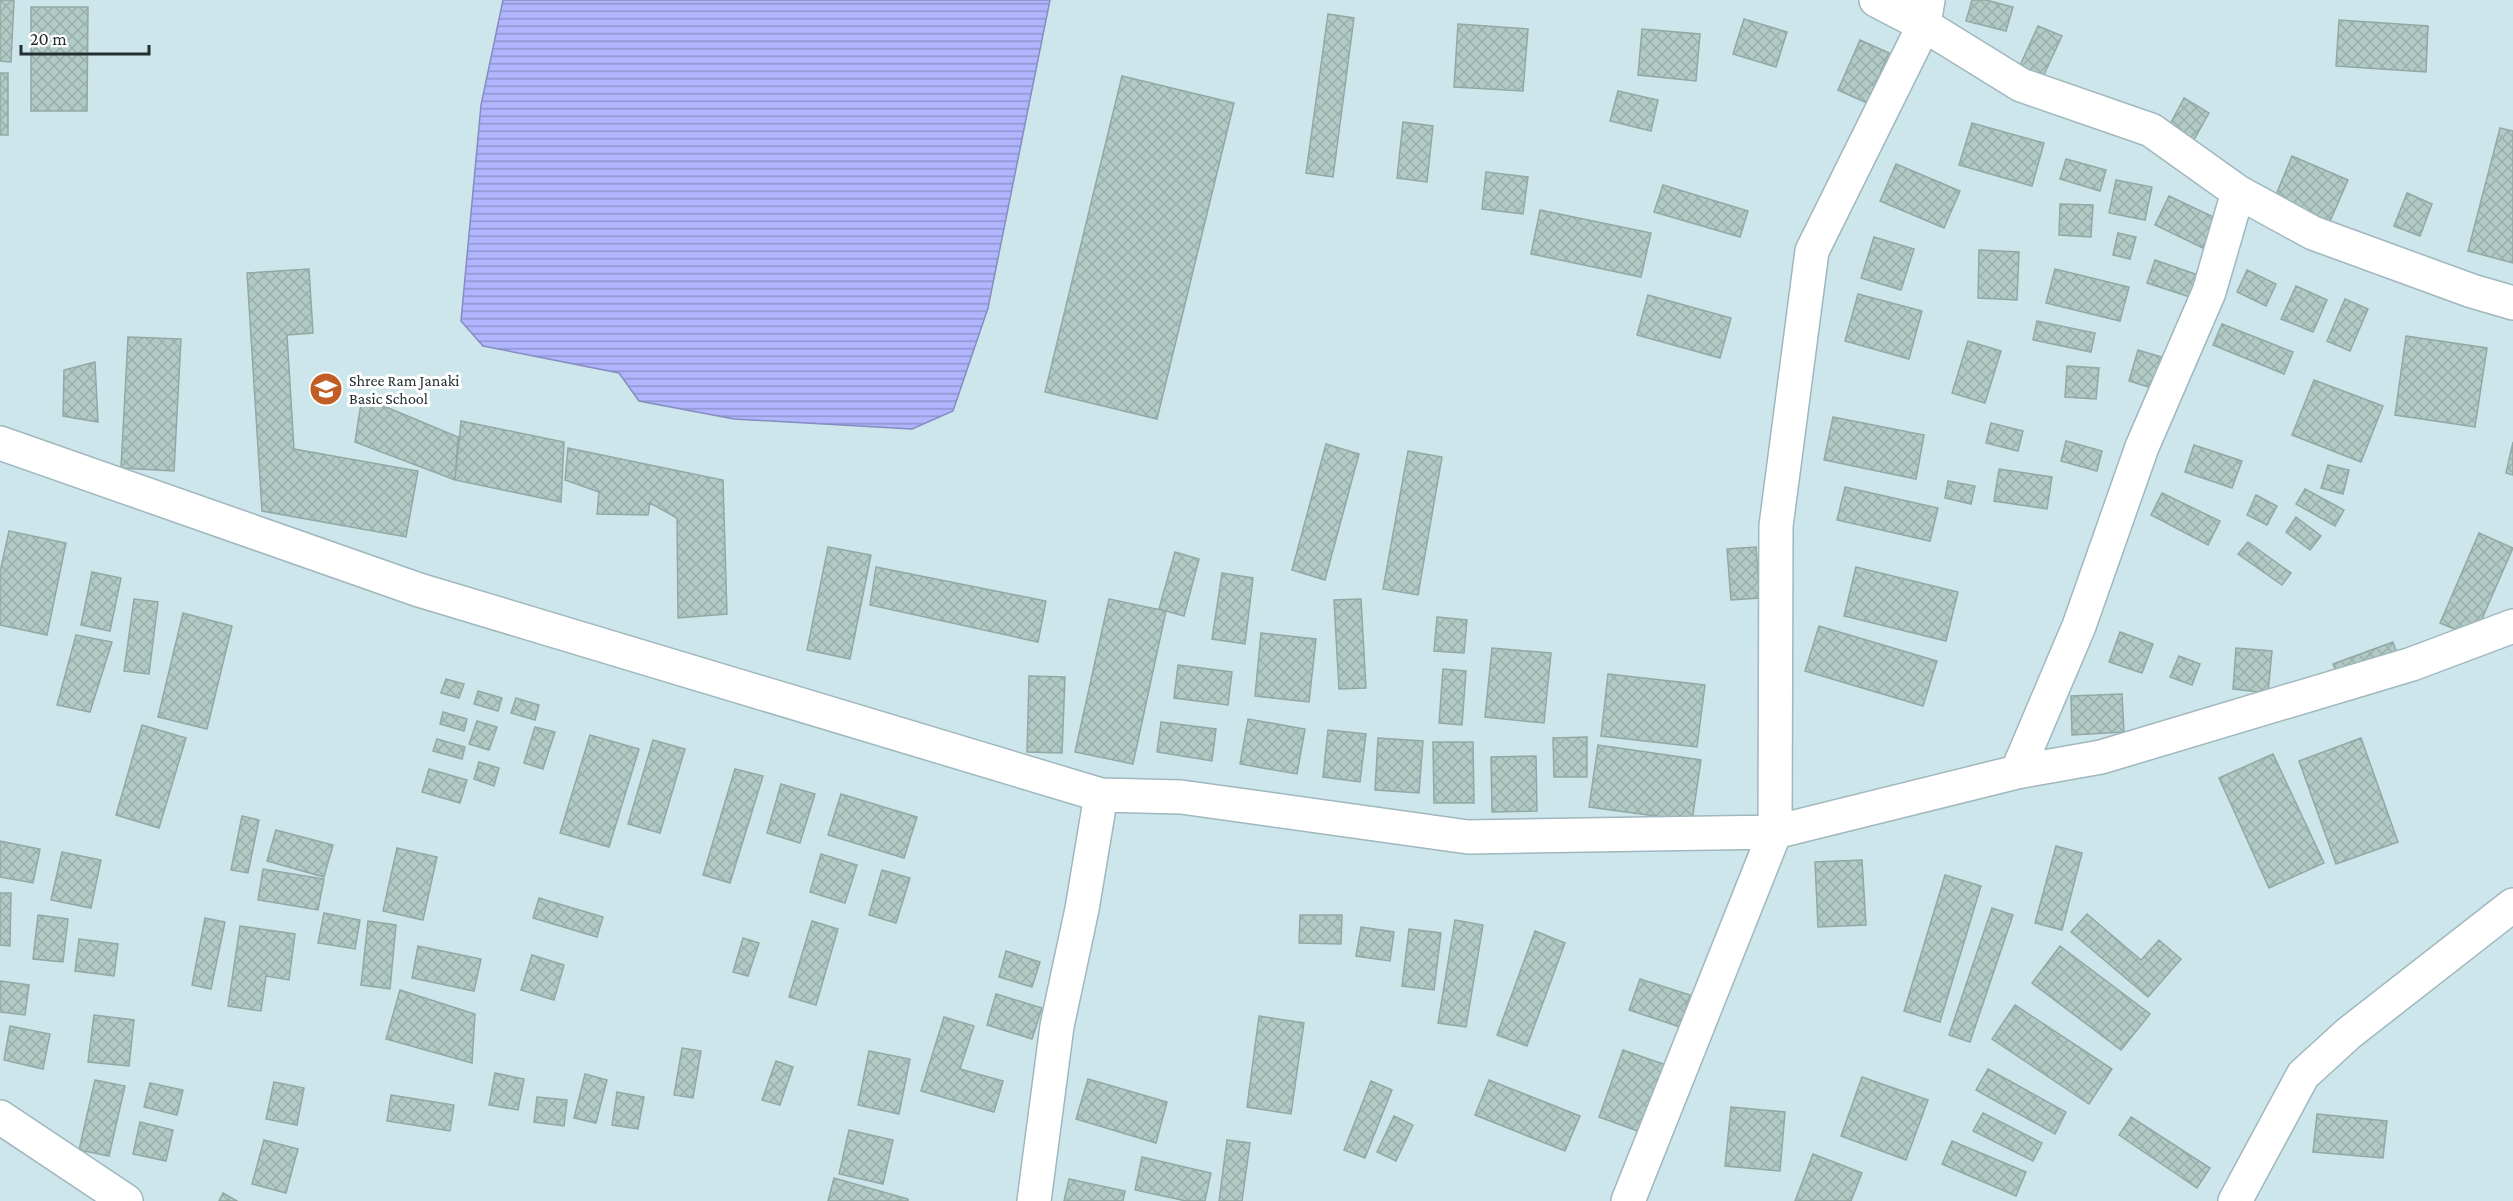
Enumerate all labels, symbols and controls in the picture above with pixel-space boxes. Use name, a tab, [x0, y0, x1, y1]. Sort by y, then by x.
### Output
scale bar	[21, 18, 148, 56]
text: 20 m	[30, 29, 67, 49]
school or university icon: Shree Ram Janaki Basic School	[308, 371, 344, 407]
place label: Shree Ram Janaki Basic School	[349, 372, 459, 407]

